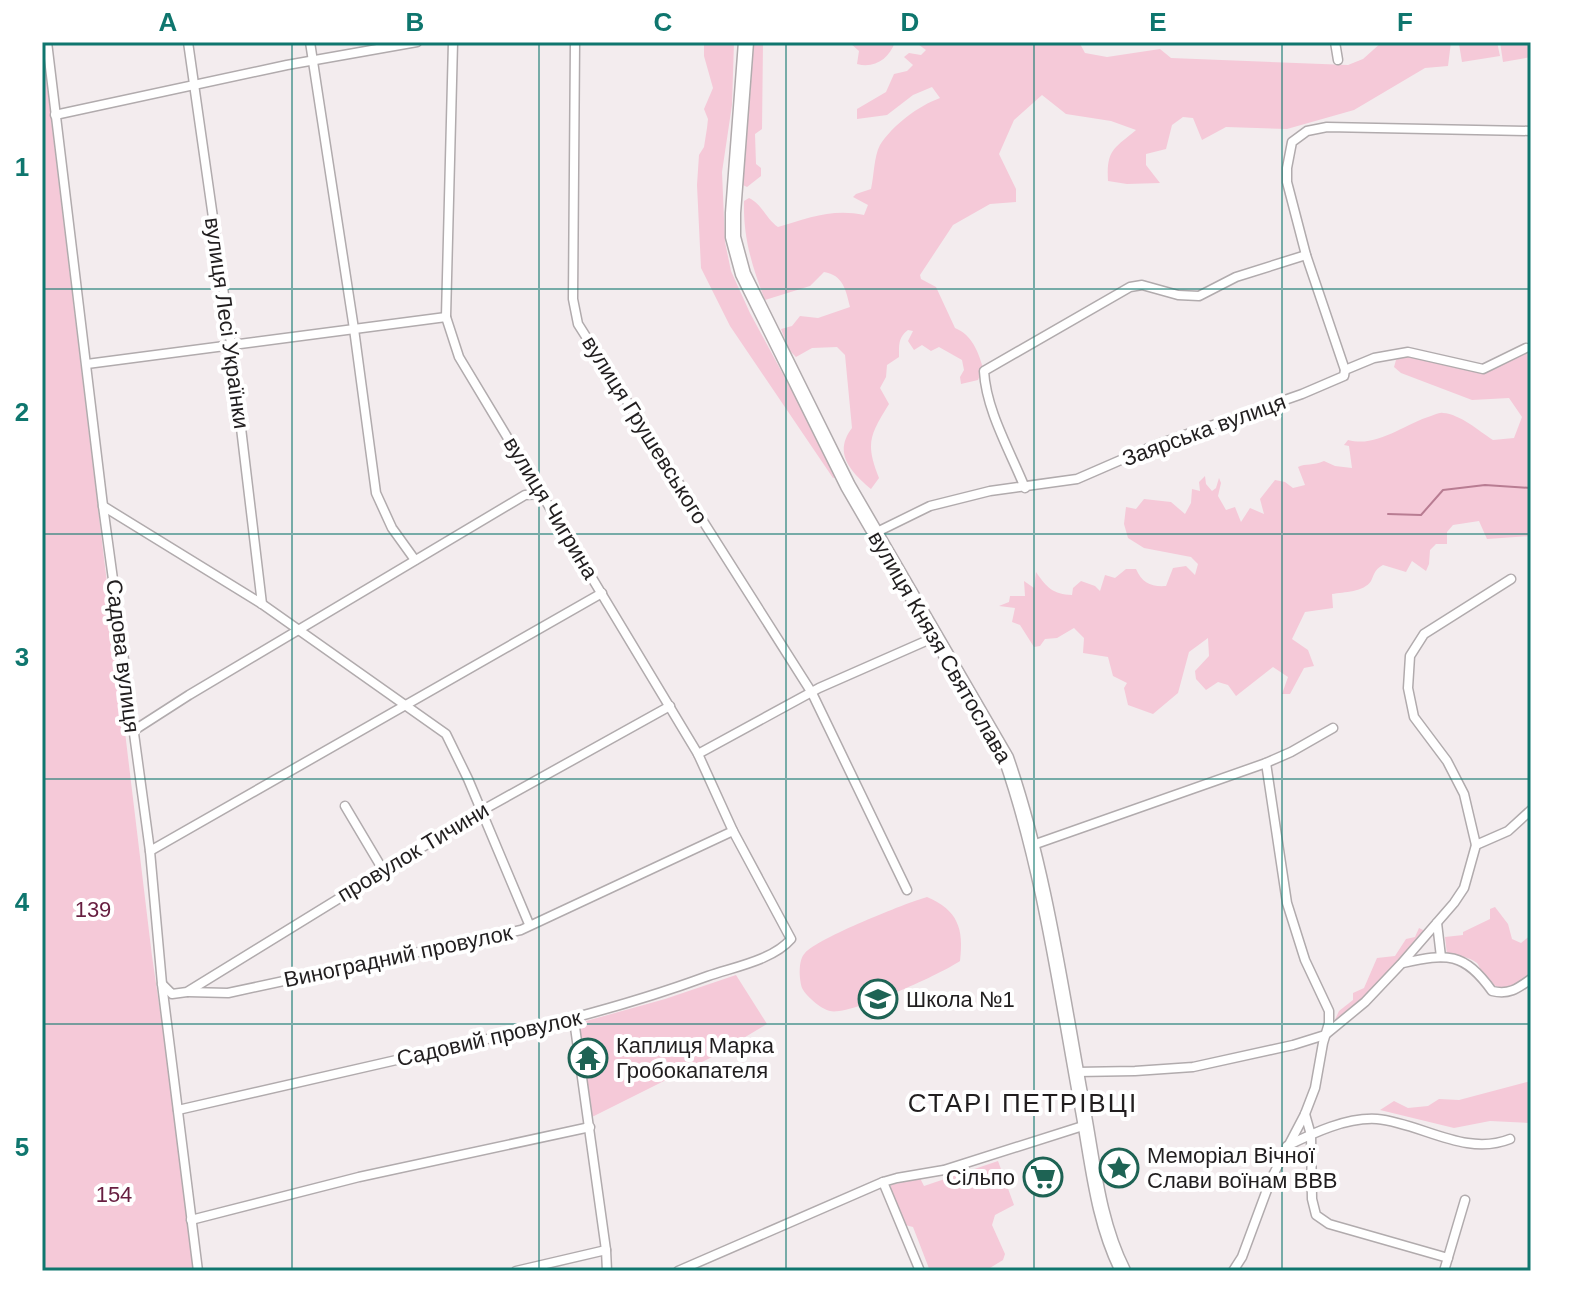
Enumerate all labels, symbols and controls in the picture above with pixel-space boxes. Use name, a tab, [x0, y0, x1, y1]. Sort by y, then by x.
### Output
text: A	[159, 7, 178, 37]
text: B	[406, 7, 424, 37]
text: C	[654, 7, 673, 37]
text: D	[901, 7, 919, 37]
text: E	[1149, 7, 1167, 37]
text: F	[1397, 7, 1413, 37]
text: 1	[15, 152, 29, 182]
street label: вулиця Лесі Українки	[200, 216, 254, 430]
street label: вулиця Грушевського	[577, 331, 713, 529]
street label: Заярська вулиця	[1119, 389, 1289, 471]
text: 2	[15, 397, 29, 427]
street label: вулиця Чигрина	[499, 432, 604, 584]
street label: вулиця Князя Святослава	[863, 527, 1017, 768]
street label: Садова вулиця	[101, 578, 145, 734]
text: 3	[15, 642, 29, 672]
street label: провулок Тичини	[333, 797, 493, 907]
text: 4	[15, 887, 30, 917]
park label: 139	[75, 897, 111, 922]
street label: Виноградний провулок	[282, 920, 515, 992]
school or university icon: Школа №1	[857, 978, 899, 1020]
place label: Школа №1	[906, 987, 1015, 1012]
street label: Садовий провулок	[394, 1004, 584, 1071]
place label: Каплиця Марка Гробокапателя	[616, 1033, 775, 1083]
temple icon: Каплиця Марка Гробокапателя	[567, 1037, 609, 1079]
district label: СТАРІ ПЕТРІВЦІ	[908, 1088, 1138, 1118]
text: 5	[15, 1132, 29, 1162]
place label: Меморіал Вічної Слави воїнам ВВВ	[1147, 1143, 1337, 1193]
place icon: Меморіал Вічної Слави воїнам ВВВ	[1098, 1147, 1140, 1189]
supermarket icon: Сільпо	[1022, 1156, 1064, 1198]
place label: Сільпо	[946, 1165, 1015, 1190]
park label: 154	[96, 1182, 132, 1207]

